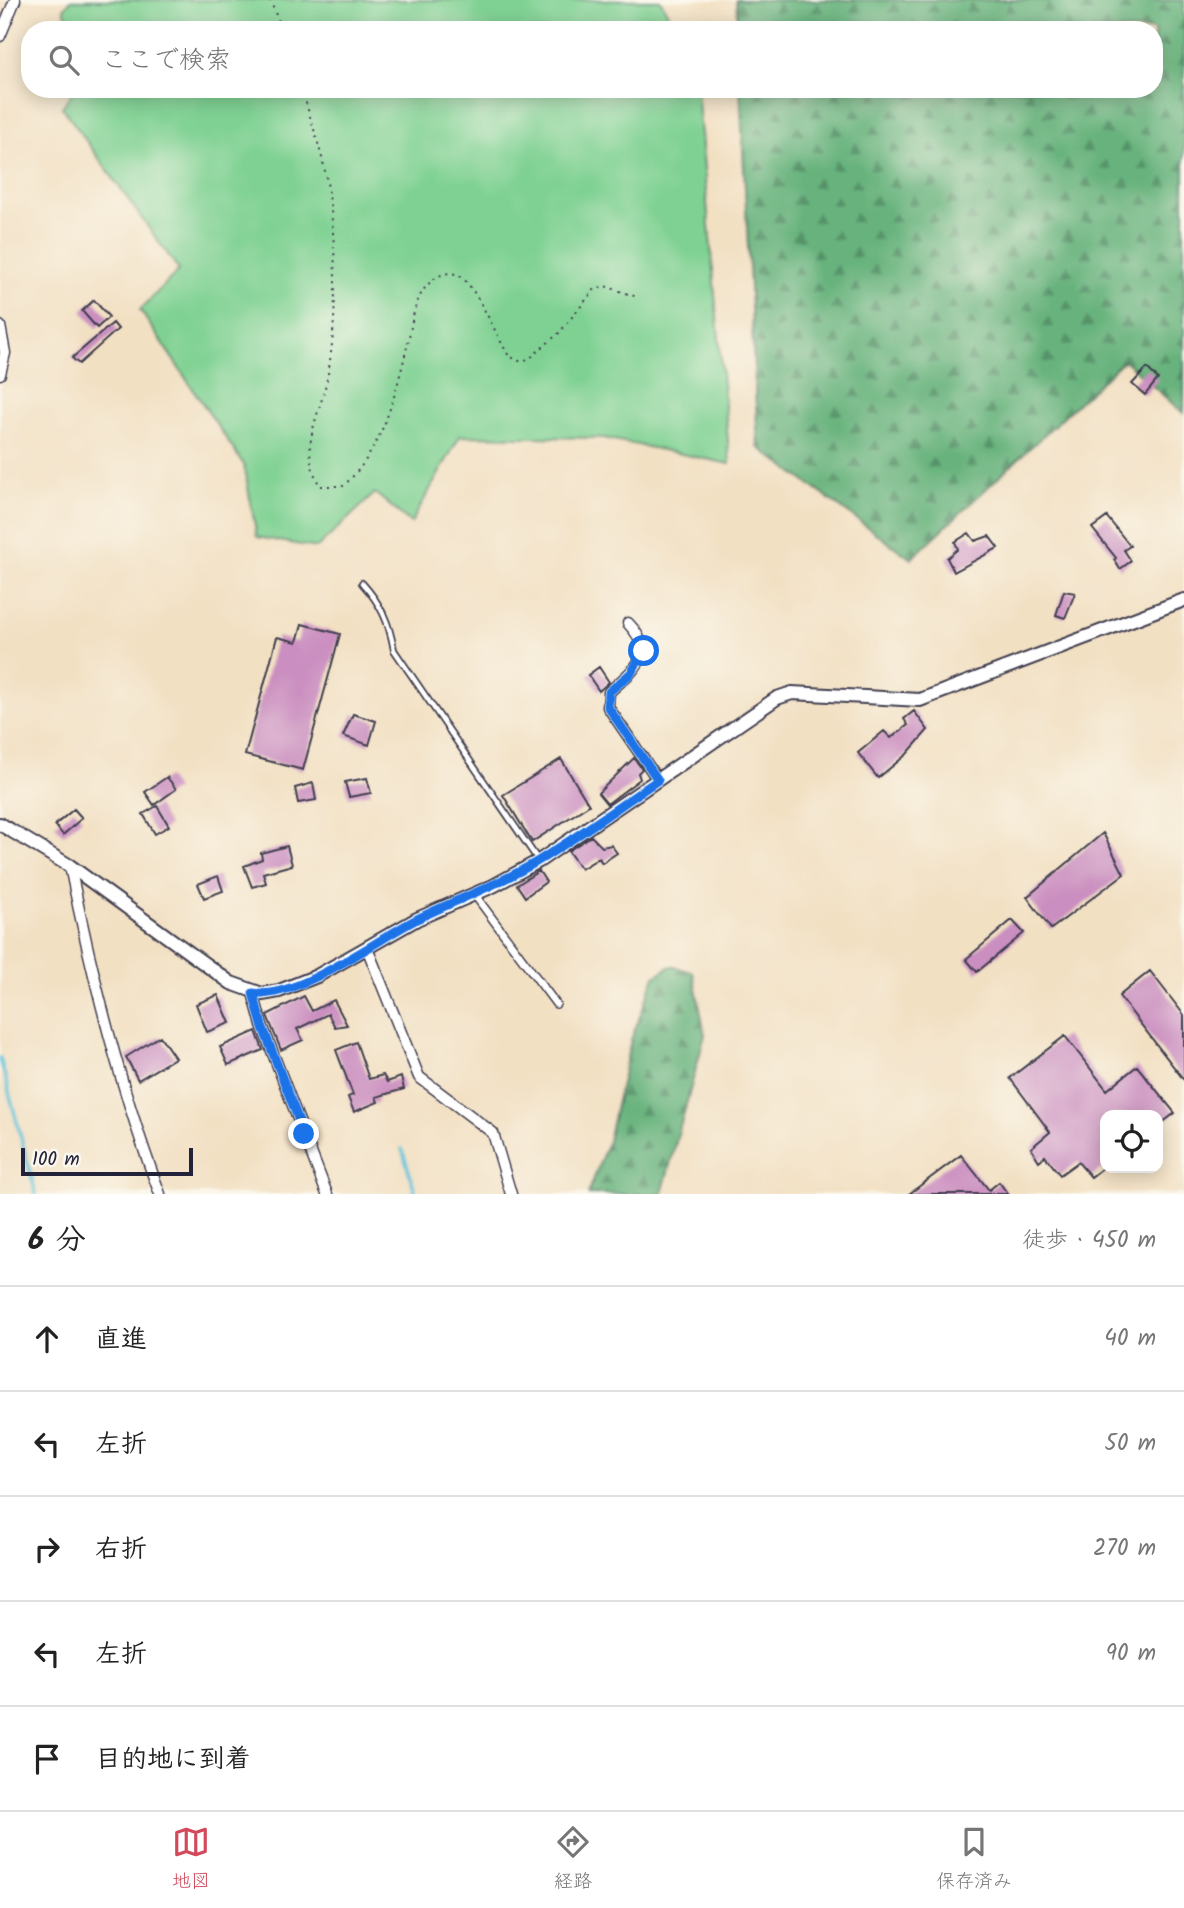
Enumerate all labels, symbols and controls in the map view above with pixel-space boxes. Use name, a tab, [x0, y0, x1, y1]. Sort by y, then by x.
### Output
search box	[21, 21, 1163, 98]
text: ここで検索	[101, 40, 231, 82]
icon: search	[45, 41, 83, 79]
route start	[628, 635, 659, 666]
map controls	[1100, 1110, 1163, 1173]
button: locate	[1100, 1110, 1163, 1173]
route end	[288, 1118, 319, 1149]
scale bar	[21, 1145, 192, 1177]
text: 100 m	[32, 1145, 80, 1175]
text: 6 分	[28, 1217, 86, 1265]
text: 徒歩 · 450 m	[1022, 1223, 1156, 1259]
text: 直進	[95, 1319, 147, 1361]
icon: ahead	[28, 1320, 66, 1358]
text: 40 m	[1104, 1321, 1156, 1357]
text: 左折	[95, 1424, 147, 1466]
icon: left	[28, 1425, 66, 1463]
text: 50 m	[1105, 1426, 1156, 1462]
text: 右折	[95, 1529, 147, 1571]
icon: right	[28, 1530, 66, 1568]
text: 270 m	[1093, 1531, 1156, 1567]
text: 左折	[95, 1634, 147, 1676]
icon: left	[28, 1635, 66, 1673]
text: 90 m	[1106, 1636, 1156, 1672]
text: 目的地に到着	[95, 1739, 251, 1781]
icon: arrive	[28, 1740, 66, 1778]
tab: 地図	[172, 1823, 210, 1897]
tab: 経路	[554, 1823, 592, 1897]
tab: 保存済み	[936, 1823, 1012, 1897]

